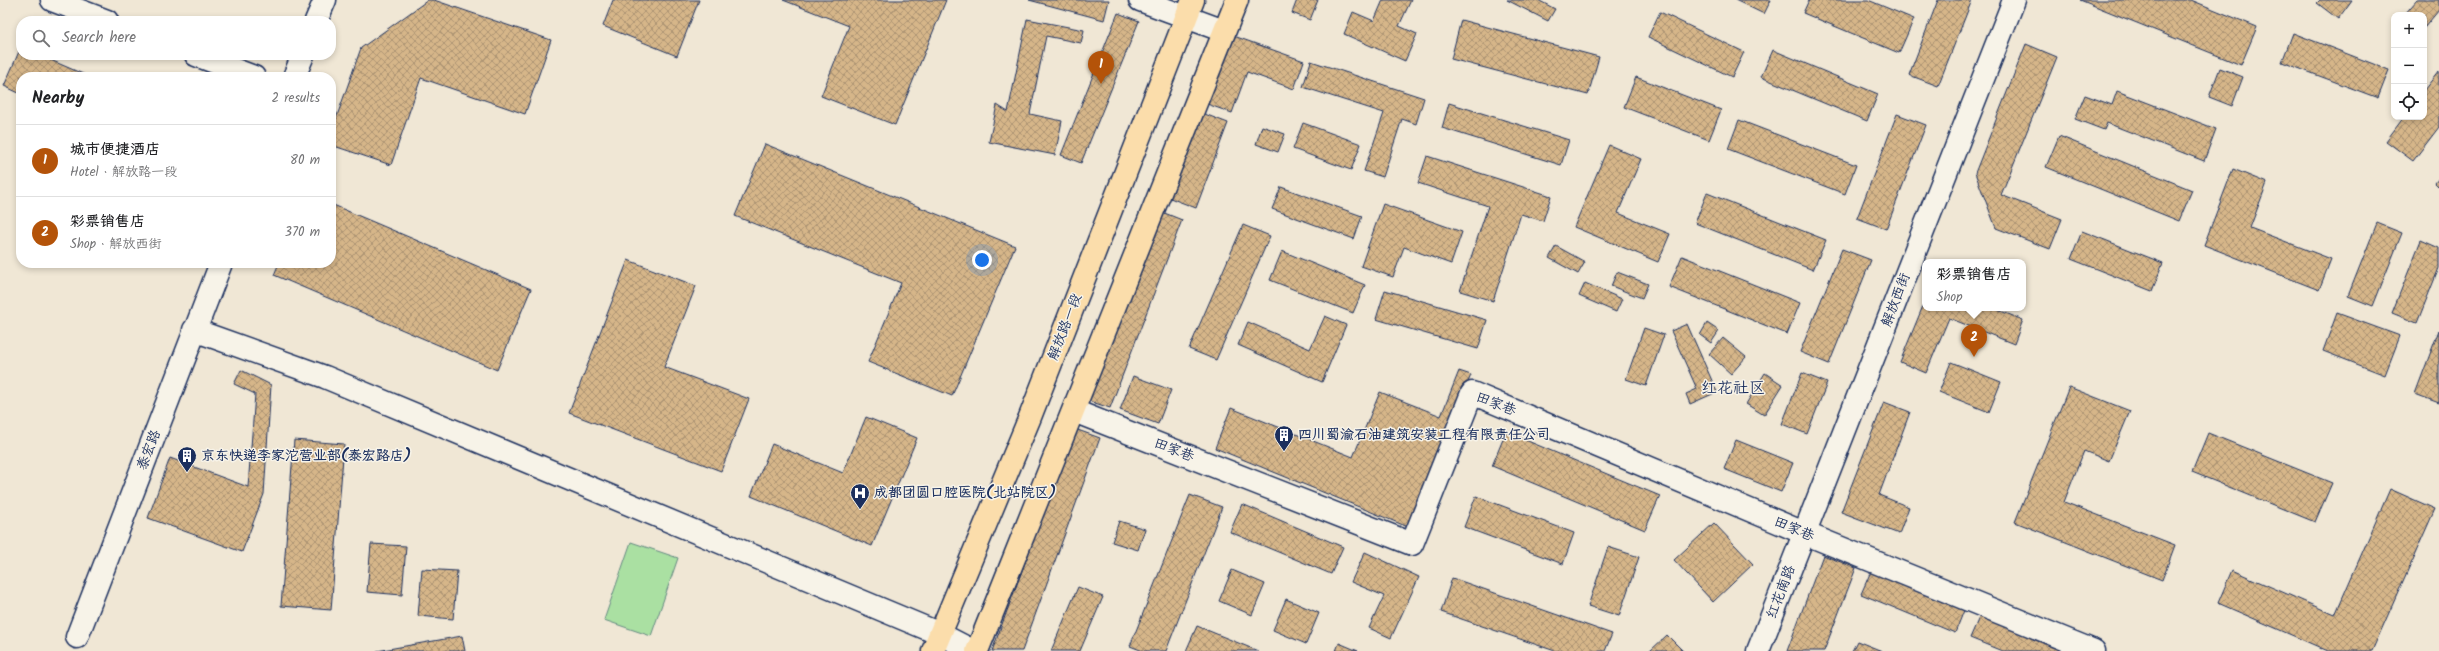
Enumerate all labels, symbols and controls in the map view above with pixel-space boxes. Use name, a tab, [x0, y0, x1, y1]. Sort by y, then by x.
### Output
map controls	[2391, 12, 2427, 120]
button: +	[2391, 12, 2427, 48]
search box	[16, 16, 336, 60]
text: Search here	[62, 26, 136, 50]
icon: search	[30, 27, 52, 49]
button: −	[2391, 48, 2427, 84]
pin: 1	[1088, 51, 1114, 84]
button: locate	[2391, 84, 2427, 120]
text: Nearby	[32, 85, 84, 112]
text: 2 results	[272, 88, 320, 109]
text: 城市便捷酒店	[70, 138, 160, 162]
text: 1	[43, 150, 47, 171]
text: 80 m	[290, 150, 320, 171]
text: Hotel · 解放路一段	[70, 162, 177, 183]
text: 彩票销售店	[70, 210, 145, 234]
text: 2	[41, 222, 49, 243]
text: 370 m	[285, 222, 320, 243]
text: Shop · 解放西街	[70, 234, 161, 255]
your location	[972, 250, 992, 270]
popup	[1922, 259, 2026, 311]
text: 彩票销售店	[1936, 263, 2012, 287]
street label: 解放西街	[1876, 270, 1916, 330]
text: Shop	[1936, 287, 1962, 308]
street label: 解放路一段	[1042, 290, 1088, 364]
pin: 2	[1961, 324, 1987, 357]
district label: 红花社区	[1701, 376, 1765, 401]
street label: 田家巷	[1472, 386, 1520, 422]
building icon: 四川蜀渝石油建筑安装工程有限责任公司	[1273, 424, 1295, 452]
place label: 四川蜀渝石油建筑安装工程有限责任公司	[1298, 424, 1550, 446]
street label: 泰宏路	[131, 426, 167, 474]
street label: 田家巷	[1150, 432, 1198, 468]
building icon: 京东快递李家沱营业部(泰宏路店)	[176, 445, 198, 473]
place label: 京东快递李家沱营业部(泰宏路店)	[201, 445, 411, 467]
hospital icon: 成都团圆口腔医院(北站院区)	[849, 482, 871, 510]
place label: 成都团圆口腔医院(北站院区)	[874, 482, 1056, 504]
street label: 田家巷	[1770, 511, 1819, 548]
street label: 红花南路	[1761, 562, 1801, 622]

